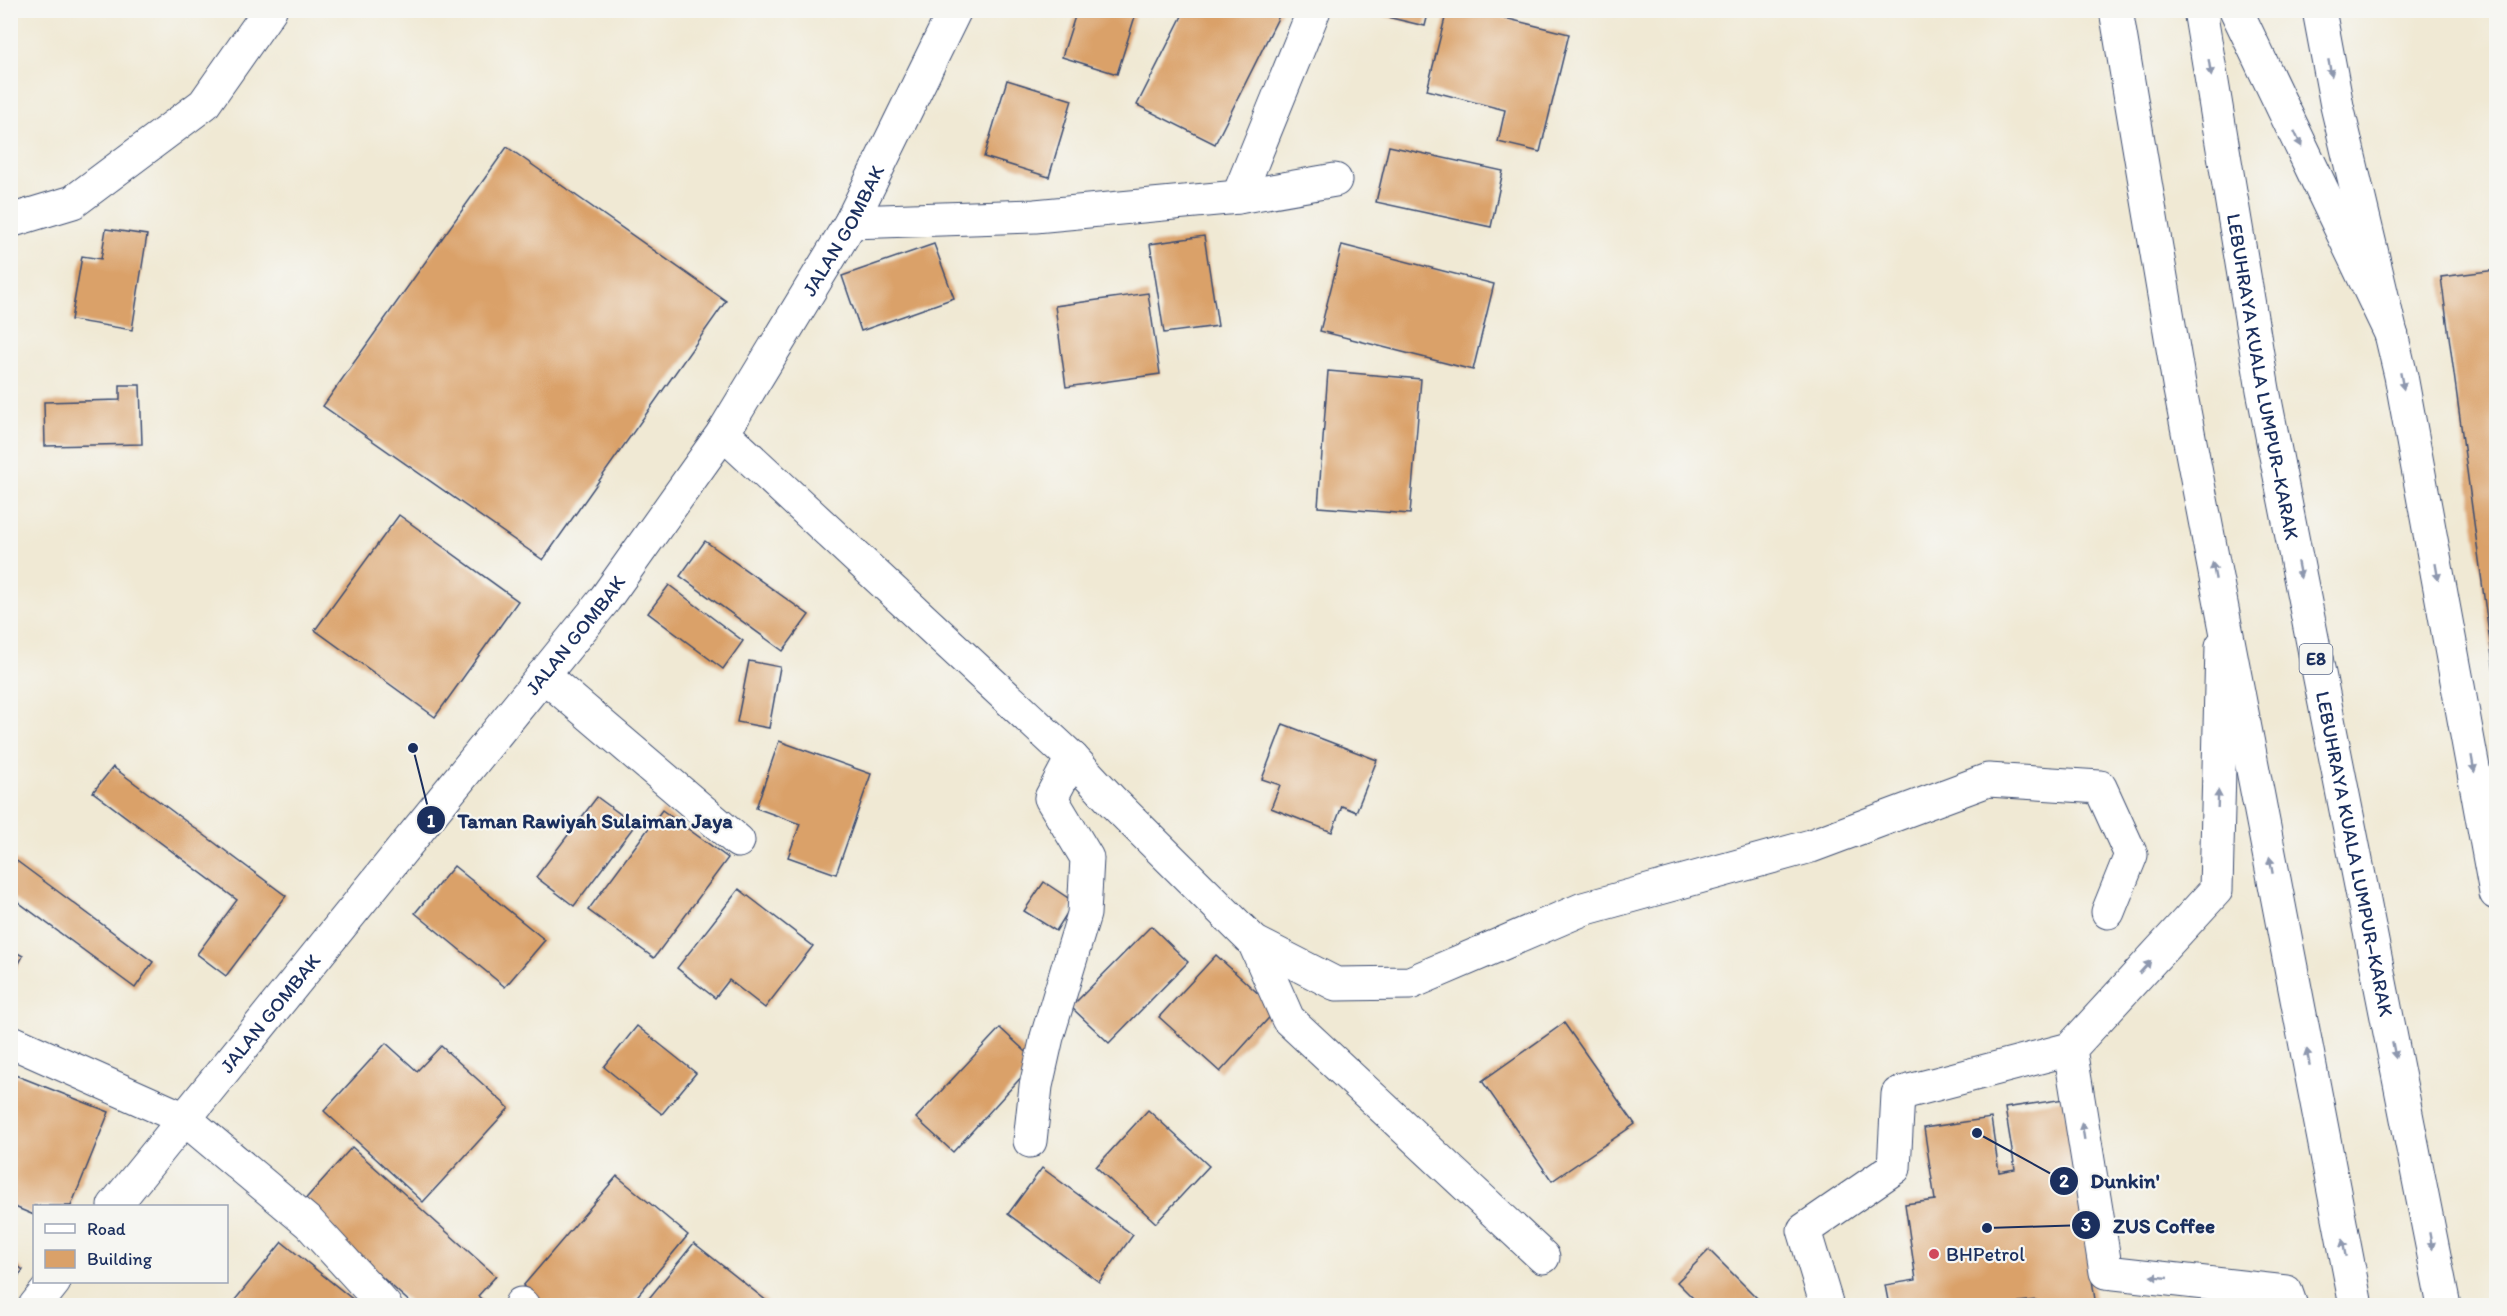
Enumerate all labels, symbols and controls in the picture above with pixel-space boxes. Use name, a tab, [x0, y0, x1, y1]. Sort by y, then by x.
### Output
one-way arrow	[2205, 59, 2214, 78]
one-way arrow	[2326, 59, 2335, 78]
one-way arrow	[2294, 130, 2303, 147]
street label: JALAN GOMBAK	[797, 161, 889, 300]
street label: LEBUHRAYA KUALA LUMPUR–KARAK	[2222, 212, 2304, 542]
one-way arrow	[2398, 371, 2407, 390]
one-way arrow	[2209, 561, 2218, 580]
one-way arrow	[2295, 561, 2304, 580]
one-way arrow	[2433, 563, 2442, 582]
street label: JALAN GOMBAK	[520, 570, 630, 700]
road number: E8	[2300, 644, 2332, 674]
street label: LEBUHRAYA KUALA LUMPUR–KARAK	[2311, 689, 2399, 1019]
one-way arrow	[2469, 755, 2478, 774]
one-way arrow	[2214, 790, 2223, 809]
callout: Taman Rawiyah Sulaiman Jaya	[416, 801, 745, 840]
text: Taman Rawiyah Sulaiman Jaya	[456, 808, 733, 834]
text: 1	[427, 810, 436, 832]
one-way arrow	[2266, 855, 2275, 874]
street label: JALAN GOMBAK	[215, 949, 325, 1078]
one-way arrow	[2138, 960, 2152, 974]
one-way arrow	[2390, 1041, 2399, 1060]
one-way arrow	[2303, 1047, 2312, 1066]
one-way arrow	[2079, 1122, 2088, 1141]
callout: Dunkin'	[2049, 1161, 2172, 1200]
text: Dunkin'	[2090, 1168, 2160, 1193]
text: 2	[2059, 1170, 2069, 1192]
legend	[33, 1205, 228, 1283]
callout: ZUS Coffee	[2071, 1206, 2227, 1245]
text: ZUS Coffee	[2113, 1213, 2215, 1238]
text: 3	[2081, 1214, 2091, 1236]
text: Road	[87, 1218, 126, 1240]
one-way arrow	[2427, 1232, 2436, 1251]
one-way arrow	[2339, 1238, 2348, 1257]
place label: BHPetrol	[1946, 1242, 2025, 1266]
marker: BHPetrol	[1927, 1247, 1941, 1261]
text: Building	[87, 1248, 153, 1270]
one-way arrow	[2149, 1272, 2168, 1282]

